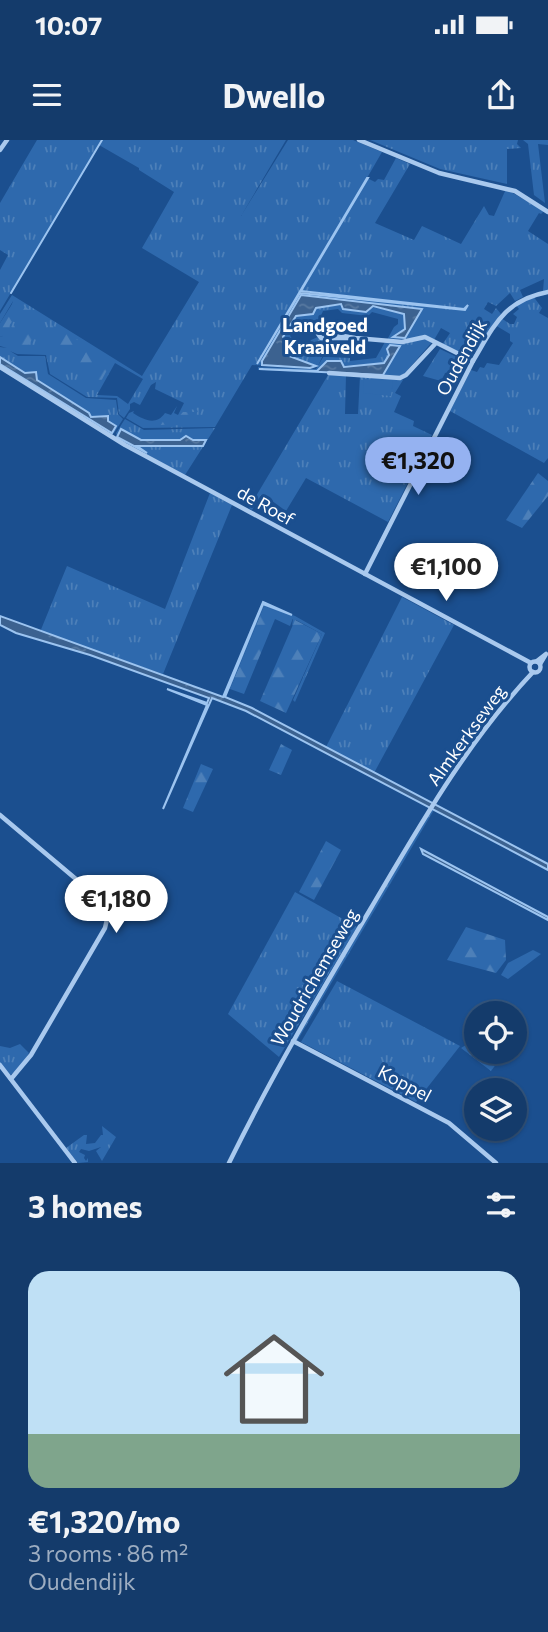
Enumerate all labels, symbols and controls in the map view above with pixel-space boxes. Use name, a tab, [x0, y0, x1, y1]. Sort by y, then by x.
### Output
text: 10:07	[35, 9, 102, 40]
text: Dwello	[223, 75, 325, 115]
icon: menu	[28, 76, 66, 114]
icon: share	[482, 76, 520, 114]
district label: Landgoed Kraaiveld	[282, 313, 368, 358]
street label: Oudendijk	[431, 315, 491, 399]
pin: €1,320	[361, 438, 475, 497]
text: €1,320	[381, 446, 455, 474]
street label: de Roef	[234, 480, 299, 530]
pin: €1,100	[389, 544, 503, 603]
text: €1,100	[410, 552, 482, 580]
street label: Almkerkseweg	[422, 680, 510, 790]
pin: €1,180	[59, 876, 173, 935]
text: €1,180	[81, 884, 151, 912]
street label: Woudrichemseweg	[266, 904, 362, 1050]
map controls	[464, 1001, 527, 1141]
button: locate	[464, 1001, 527, 1064]
street label: Koppel	[374, 1060, 436, 1106]
button: layers	[464, 1078, 527, 1141]
icon: filters	[482, 1186, 520, 1224]
text: 3 homes	[28, 1187, 142, 1224]
icon: home	[211, 1316, 337, 1442]
text: €1,320/mo	[28, 1502, 180, 1539]
text: 3 rooms · 86 m²	[28, 1539, 188, 1567]
text: Oudendijk	[28, 1567, 136, 1595]

